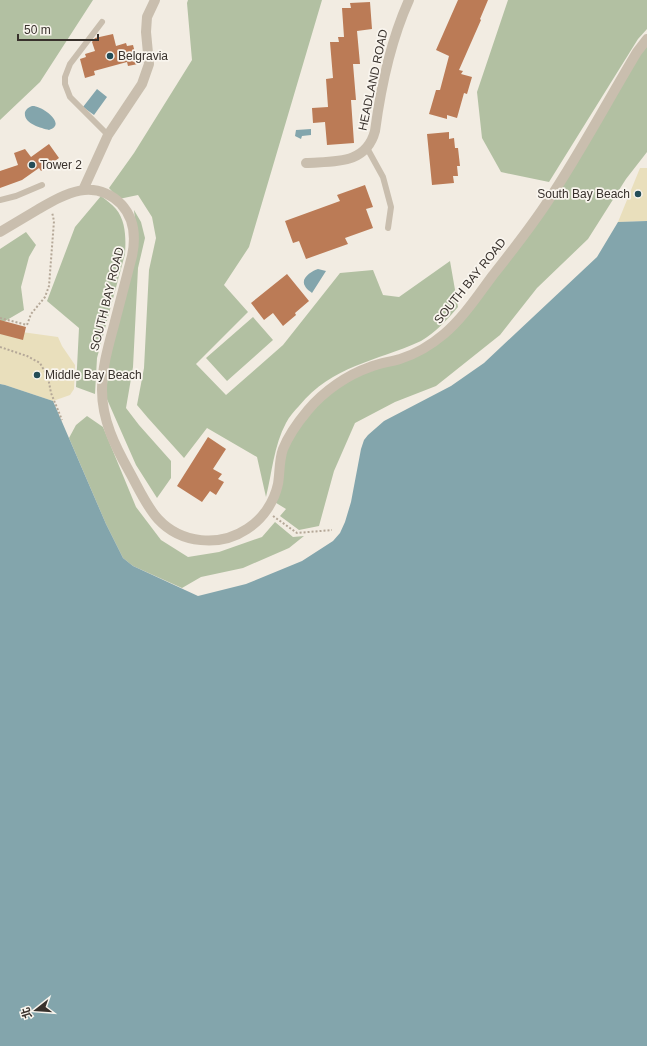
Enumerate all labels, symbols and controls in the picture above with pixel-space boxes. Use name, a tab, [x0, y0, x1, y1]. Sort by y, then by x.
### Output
scale bar	[18, 16, 98, 42]
text: 50 m	[24, 23, 51, 37]
street label: HEADLAND ROAD	[355, 28, 391, 132]
place label: Belgravia	[118, 49, 168, 63]
marker: Belgravia	[105, 51, 115, 61]
place label: Tower 2	[40, 158, 82, 172]
marker: Tower 2	[27, 160, 37, 170]
place label: South Bay Beach	[537, 187, 630, 201]
marker: South Bay Beach	[633, 189, 643, 199]
street label: SOUTH BAY ROAD	[431, 235, 509, 327]
street label: SOUTH BAY ROAD	[87, 245, 127, 352]
place label: Middle Bay Beach	[45, 368, 142, 382]
marker: Middle Bay Beach	[32, 370, 42, 380]
north arrow	[16, 990, 56, 1030]
text: 北	[19, 1006, 34, 1020]

